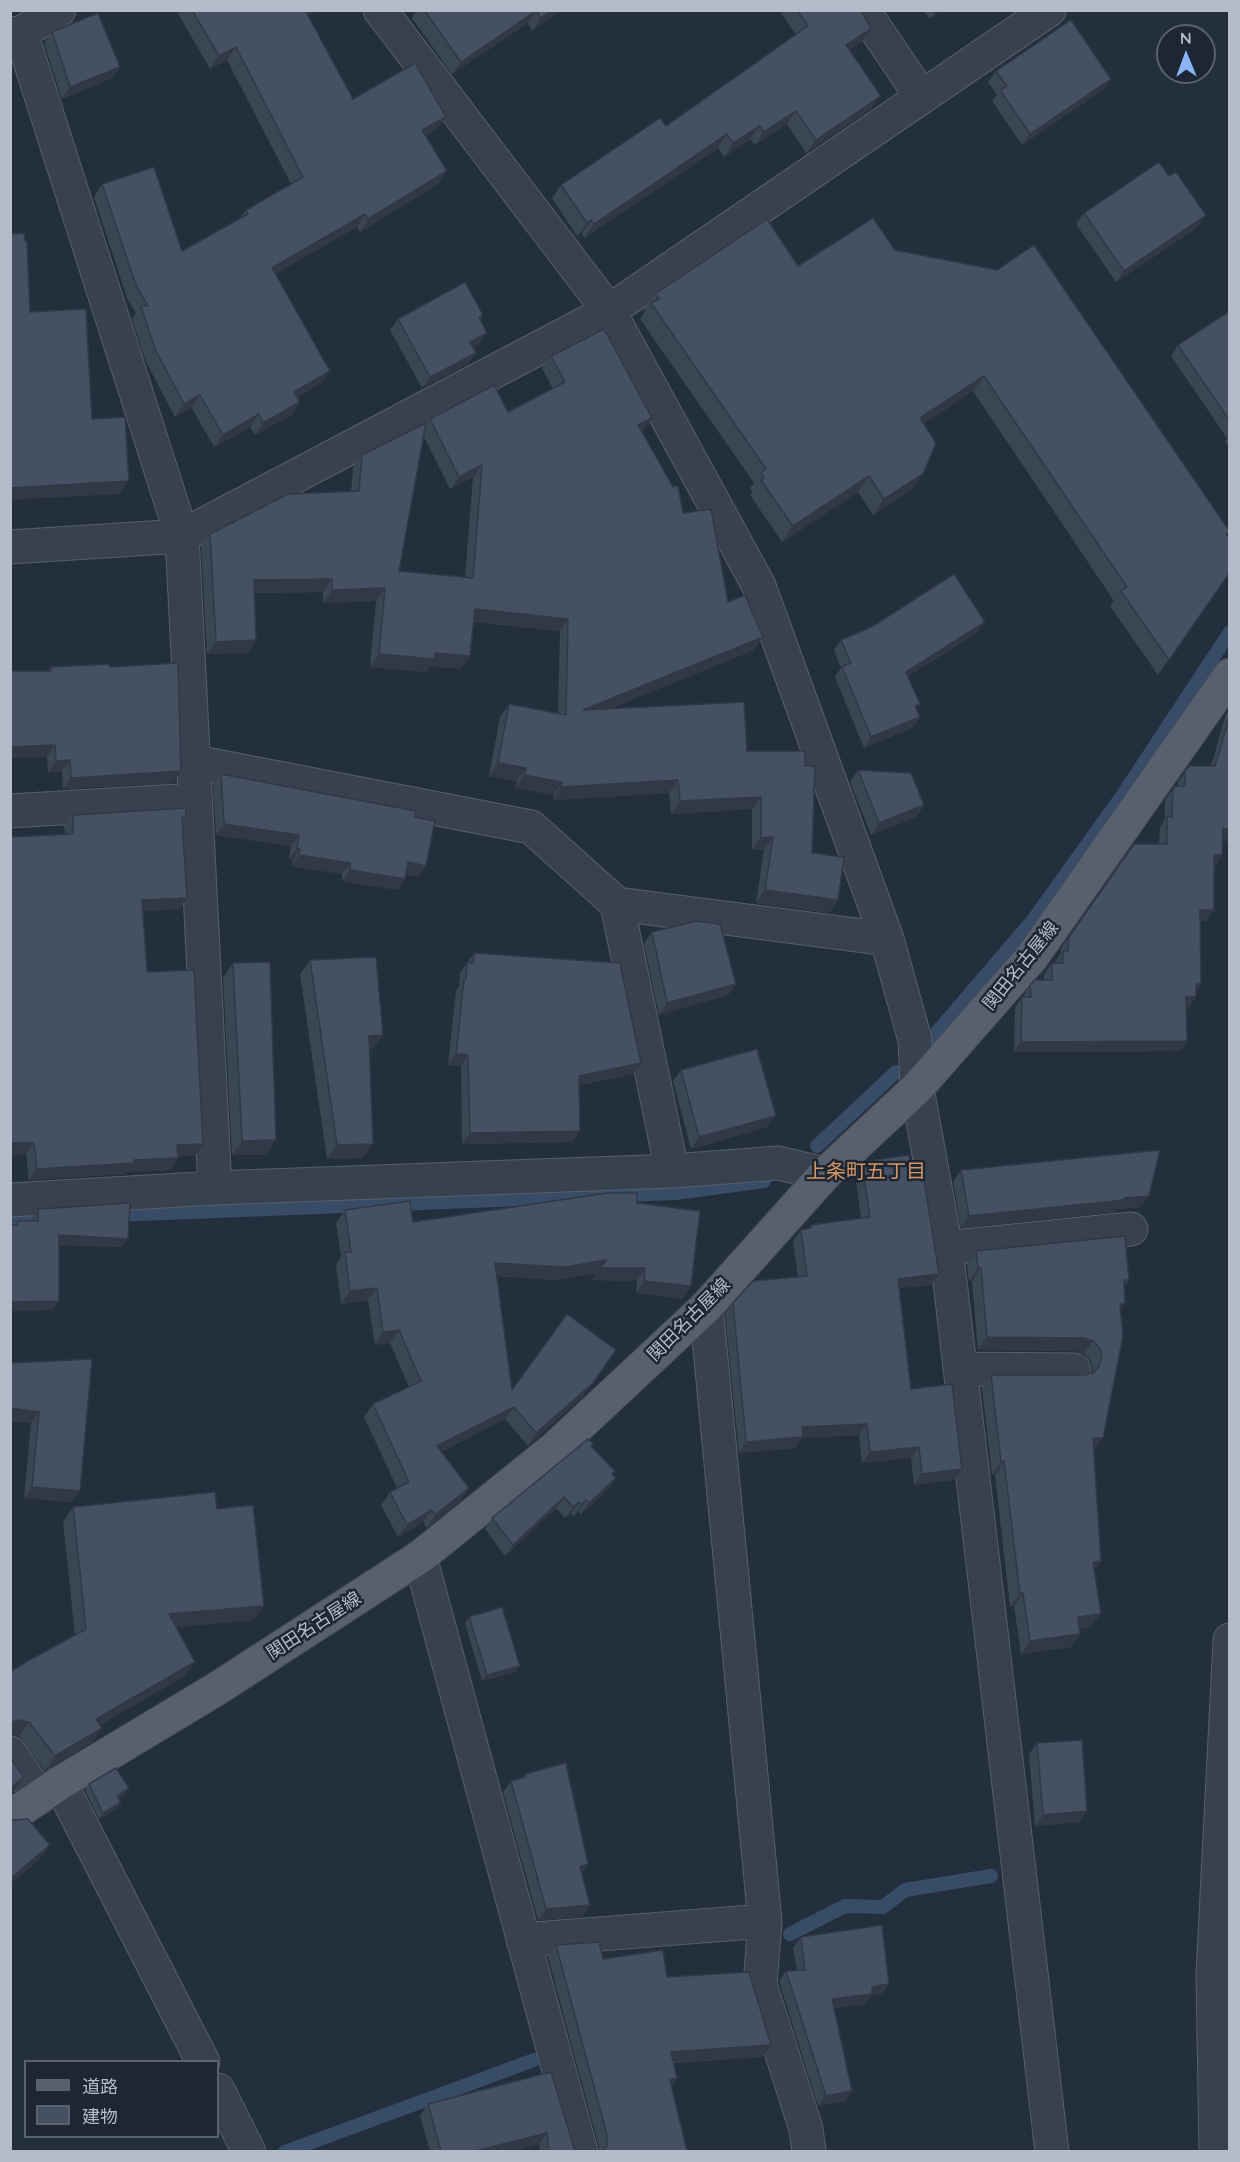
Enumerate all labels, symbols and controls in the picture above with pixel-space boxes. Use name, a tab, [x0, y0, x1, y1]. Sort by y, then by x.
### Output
north arrow	[1156, 24, 1216, 84]
text: N	[1180, 28, 1192, 48]
street label: 関田名古屋線	[979, 917, 1063, 1015]
district label: 上条町五丁目	[806, 1160, 926, 1184]
street label: 関田名古屋線	[643, 1274, 735, 1366]
street label: 関田名古屋線	[263, 1588, 365, 1664]
legend	[24, 2060, 219, 2138]
text: 道路	[82, 2075, 118, 2098]
text: 建物	[82, 2105, 118, 2128]

